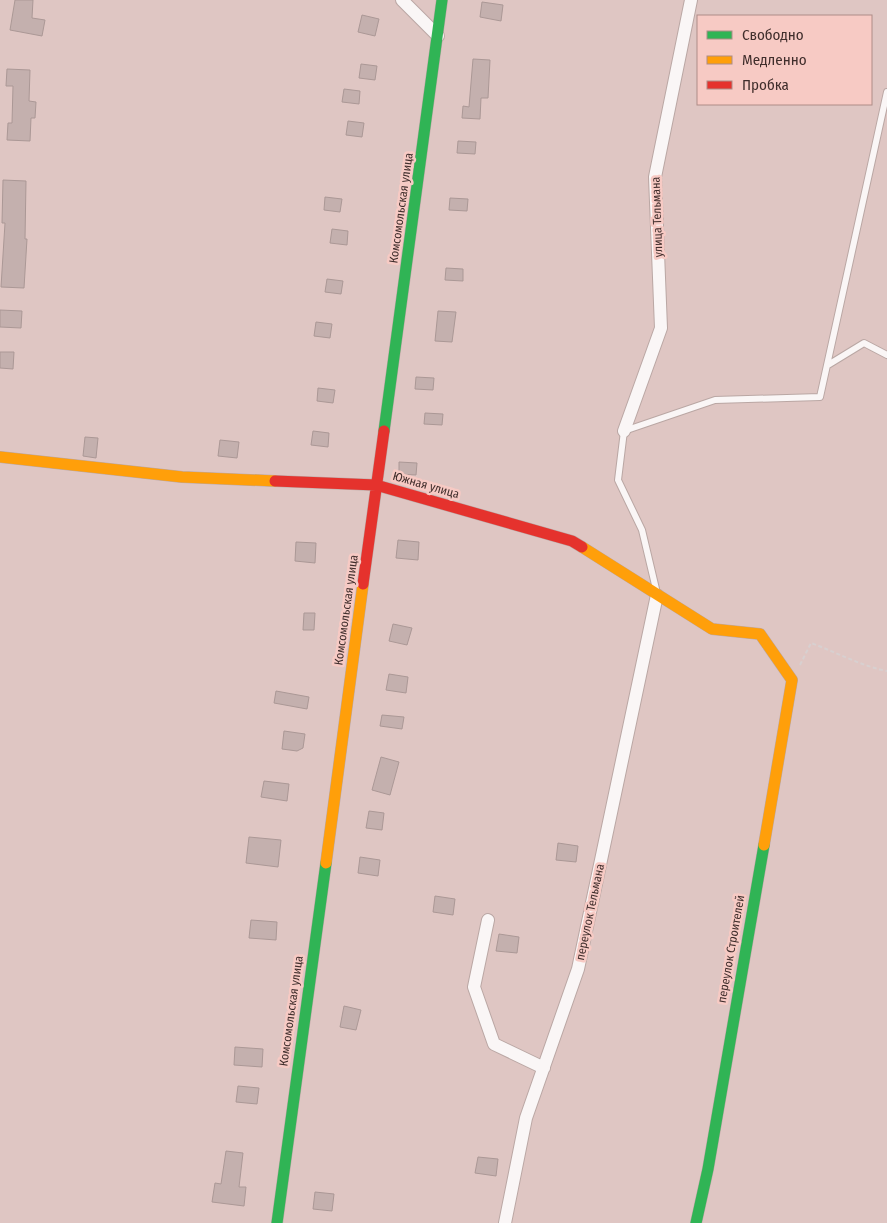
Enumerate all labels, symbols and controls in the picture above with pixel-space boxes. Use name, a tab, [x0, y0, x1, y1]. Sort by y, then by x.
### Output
legend	[697, 15, 872, 105]
text: Свободно	[742, 26, 804, 44]
text: Медленно	[742, 51, 807, 69]
text: Пробка	[742, 76, 789, 94]
street label: Комсомольская улица	[386, 152, 416, 264]
street label: улица Тельмана	[649, 176, 665, 258]
street label: Южная улица	[391, 469, 461, 501]
street label: Комсомольская улица	[331, 554, 361, 666]
street label: переулок Тельмана	[573, 862, 607, 962]
street label: переулок Строителей	[715, 894, 747, 1004]
street label: Комсомольская улица	[276, 955, 306, 1067]

